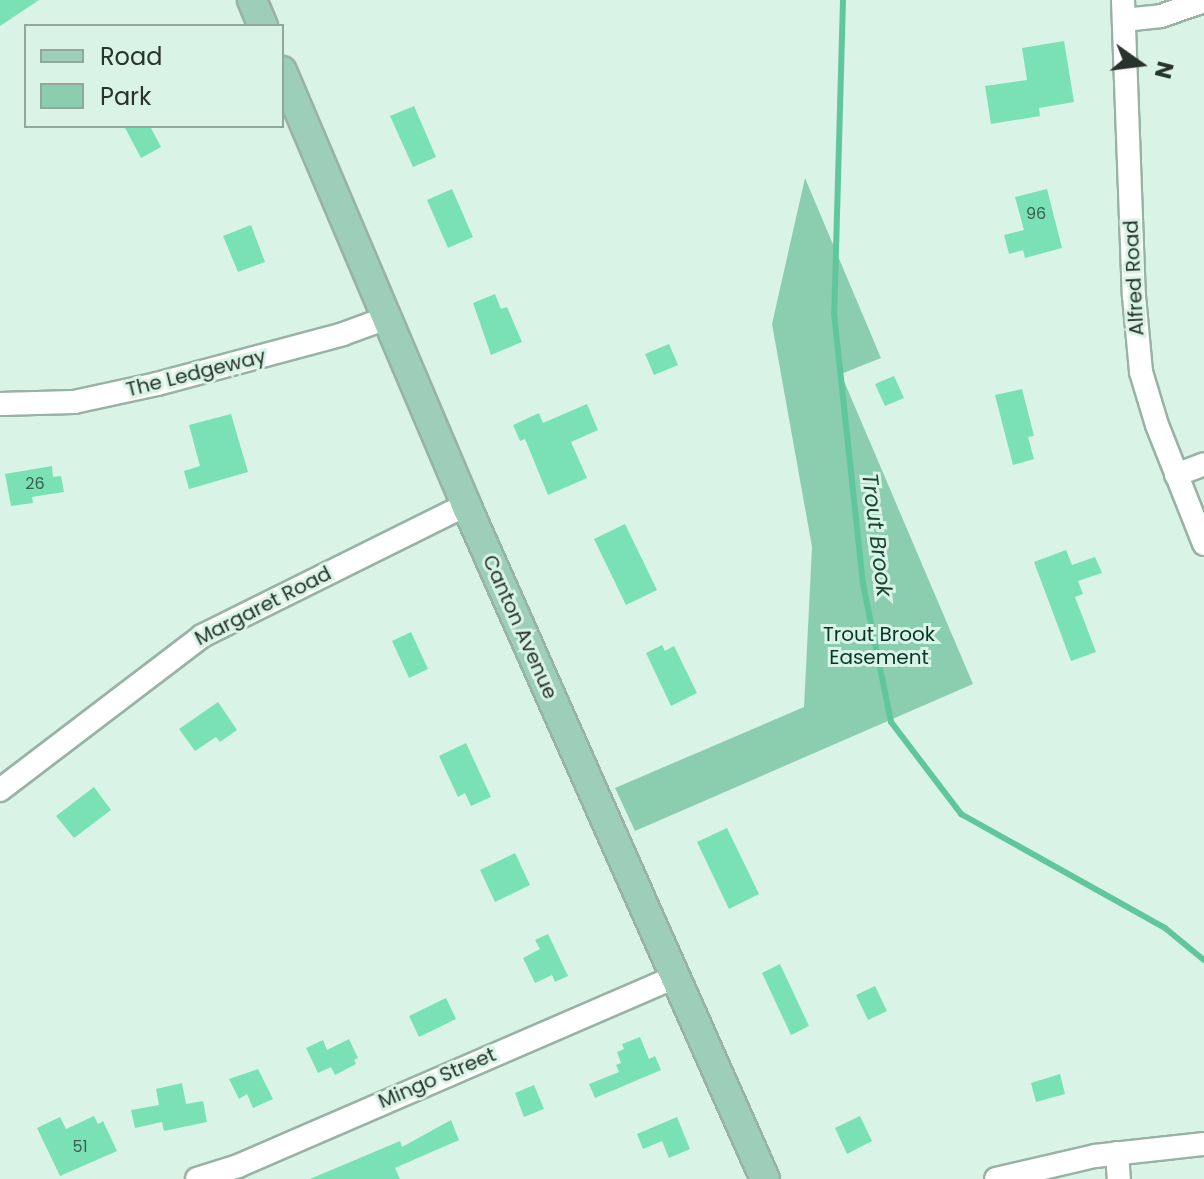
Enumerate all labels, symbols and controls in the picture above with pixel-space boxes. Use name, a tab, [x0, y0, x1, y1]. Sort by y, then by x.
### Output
legend	[24, 24, 284, 128]
north arrow	[1100, 24, 1180, 104]
text: Road	[100, 40, 162, 73]
text: N	[1147, 58, 1181, 82]
text: Park	[100, 80, 151, 113]
house number: 96	[1026, 204, 1046, 224]
street label: Alfred Road	[1119, 220, 1149, 336]
street label: The Ledgeway	[124, 344, 268, 402]
water label: Trout Brook	[856, 472, 898, 598]
house number: 26	[25, 474, 45, 494]
street label: Canton Avenue	[477, 551, 563, 703]
street label: Margaret Road	[191, 561, 335, 651]
park label: Trout Brook Easement	[823, 622, 935, 669]
street label: Mingo Street	[375, 1043, 499, 1113]
house number: 51	[72, 1137, 88, 1157]

